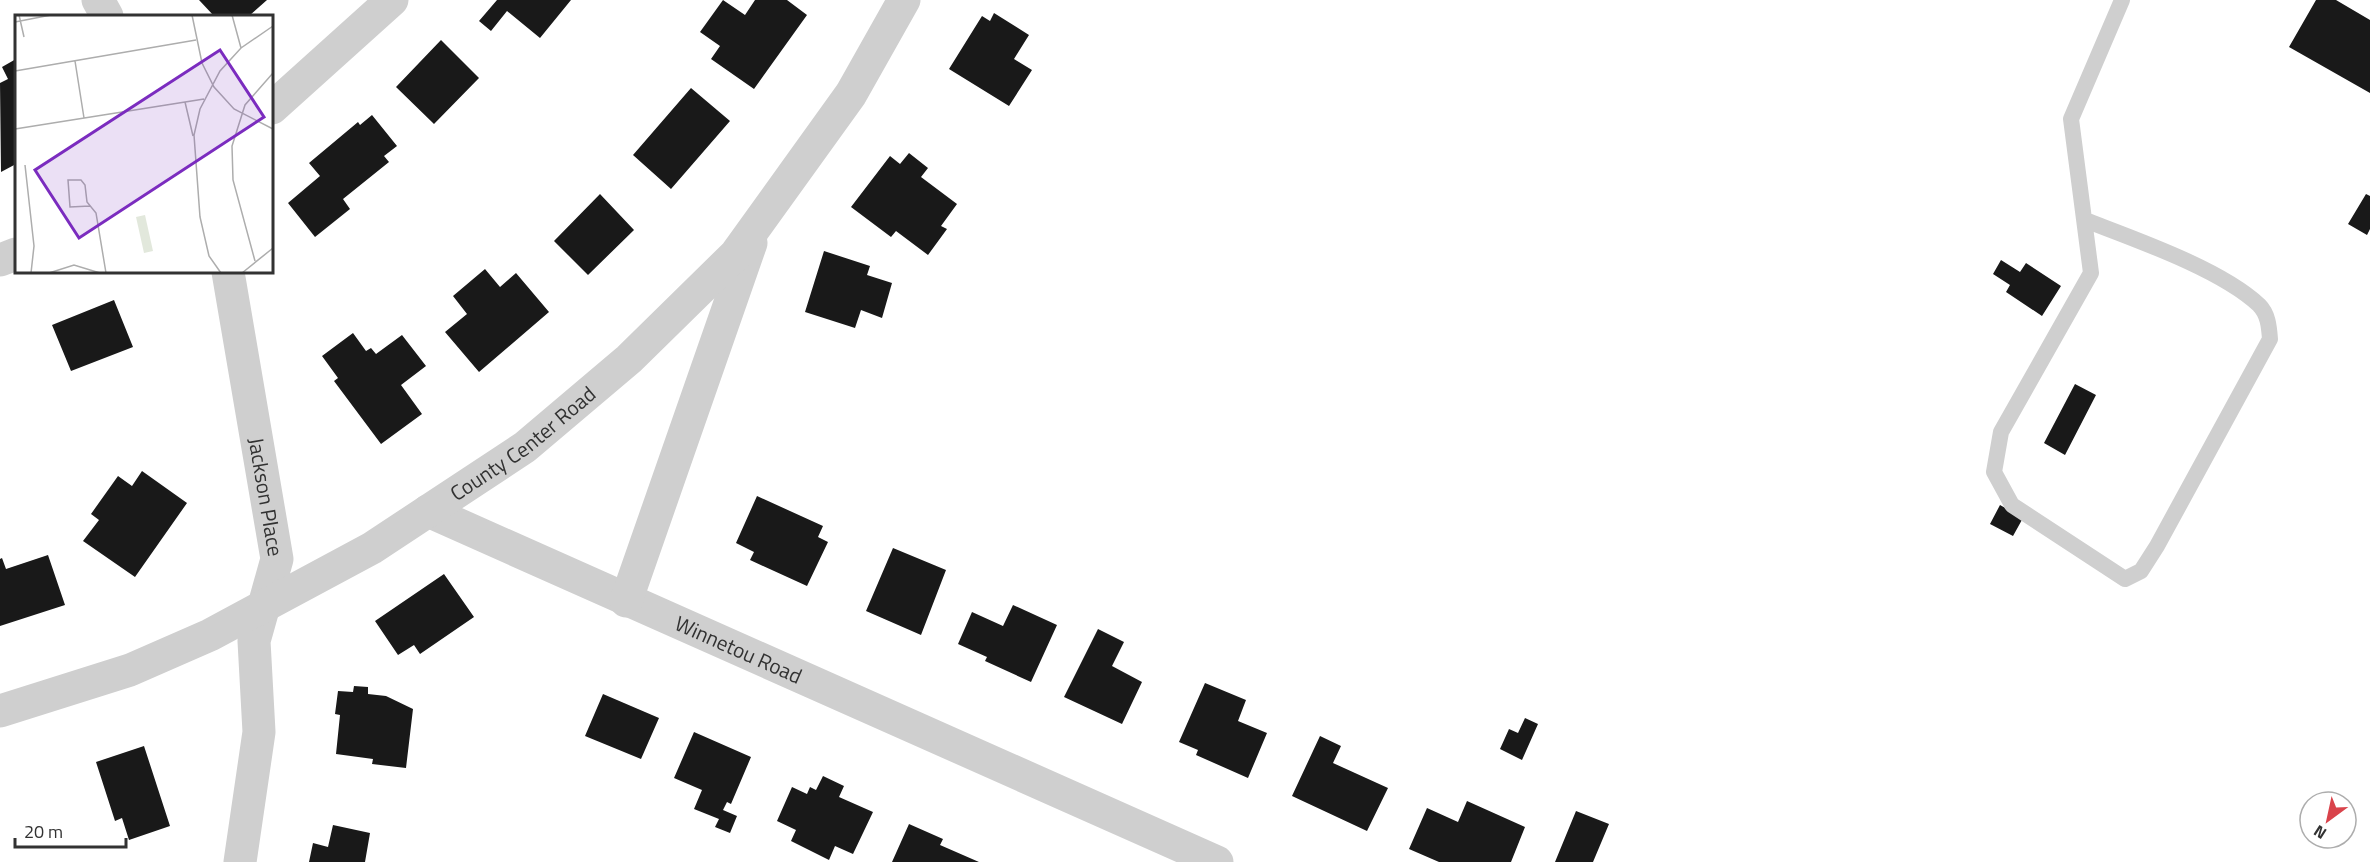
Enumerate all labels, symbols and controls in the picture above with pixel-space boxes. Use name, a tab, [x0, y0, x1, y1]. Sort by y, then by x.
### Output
inset map	[15, 15, 273, 273]
street label: County Center Road	[443, 378, 602, 509]
street label: Jackson Place	[240, 435, 292, 559]
street label: Winnetou Road	[670, 607, 807, 691]
north arrow	[2298, 790, 2358, 850]
scale bar	[15, 811, 126, 849]
text: 20 m	[24, 818, 63, 845]
text: N	[2309, 819, 2331, 846]

